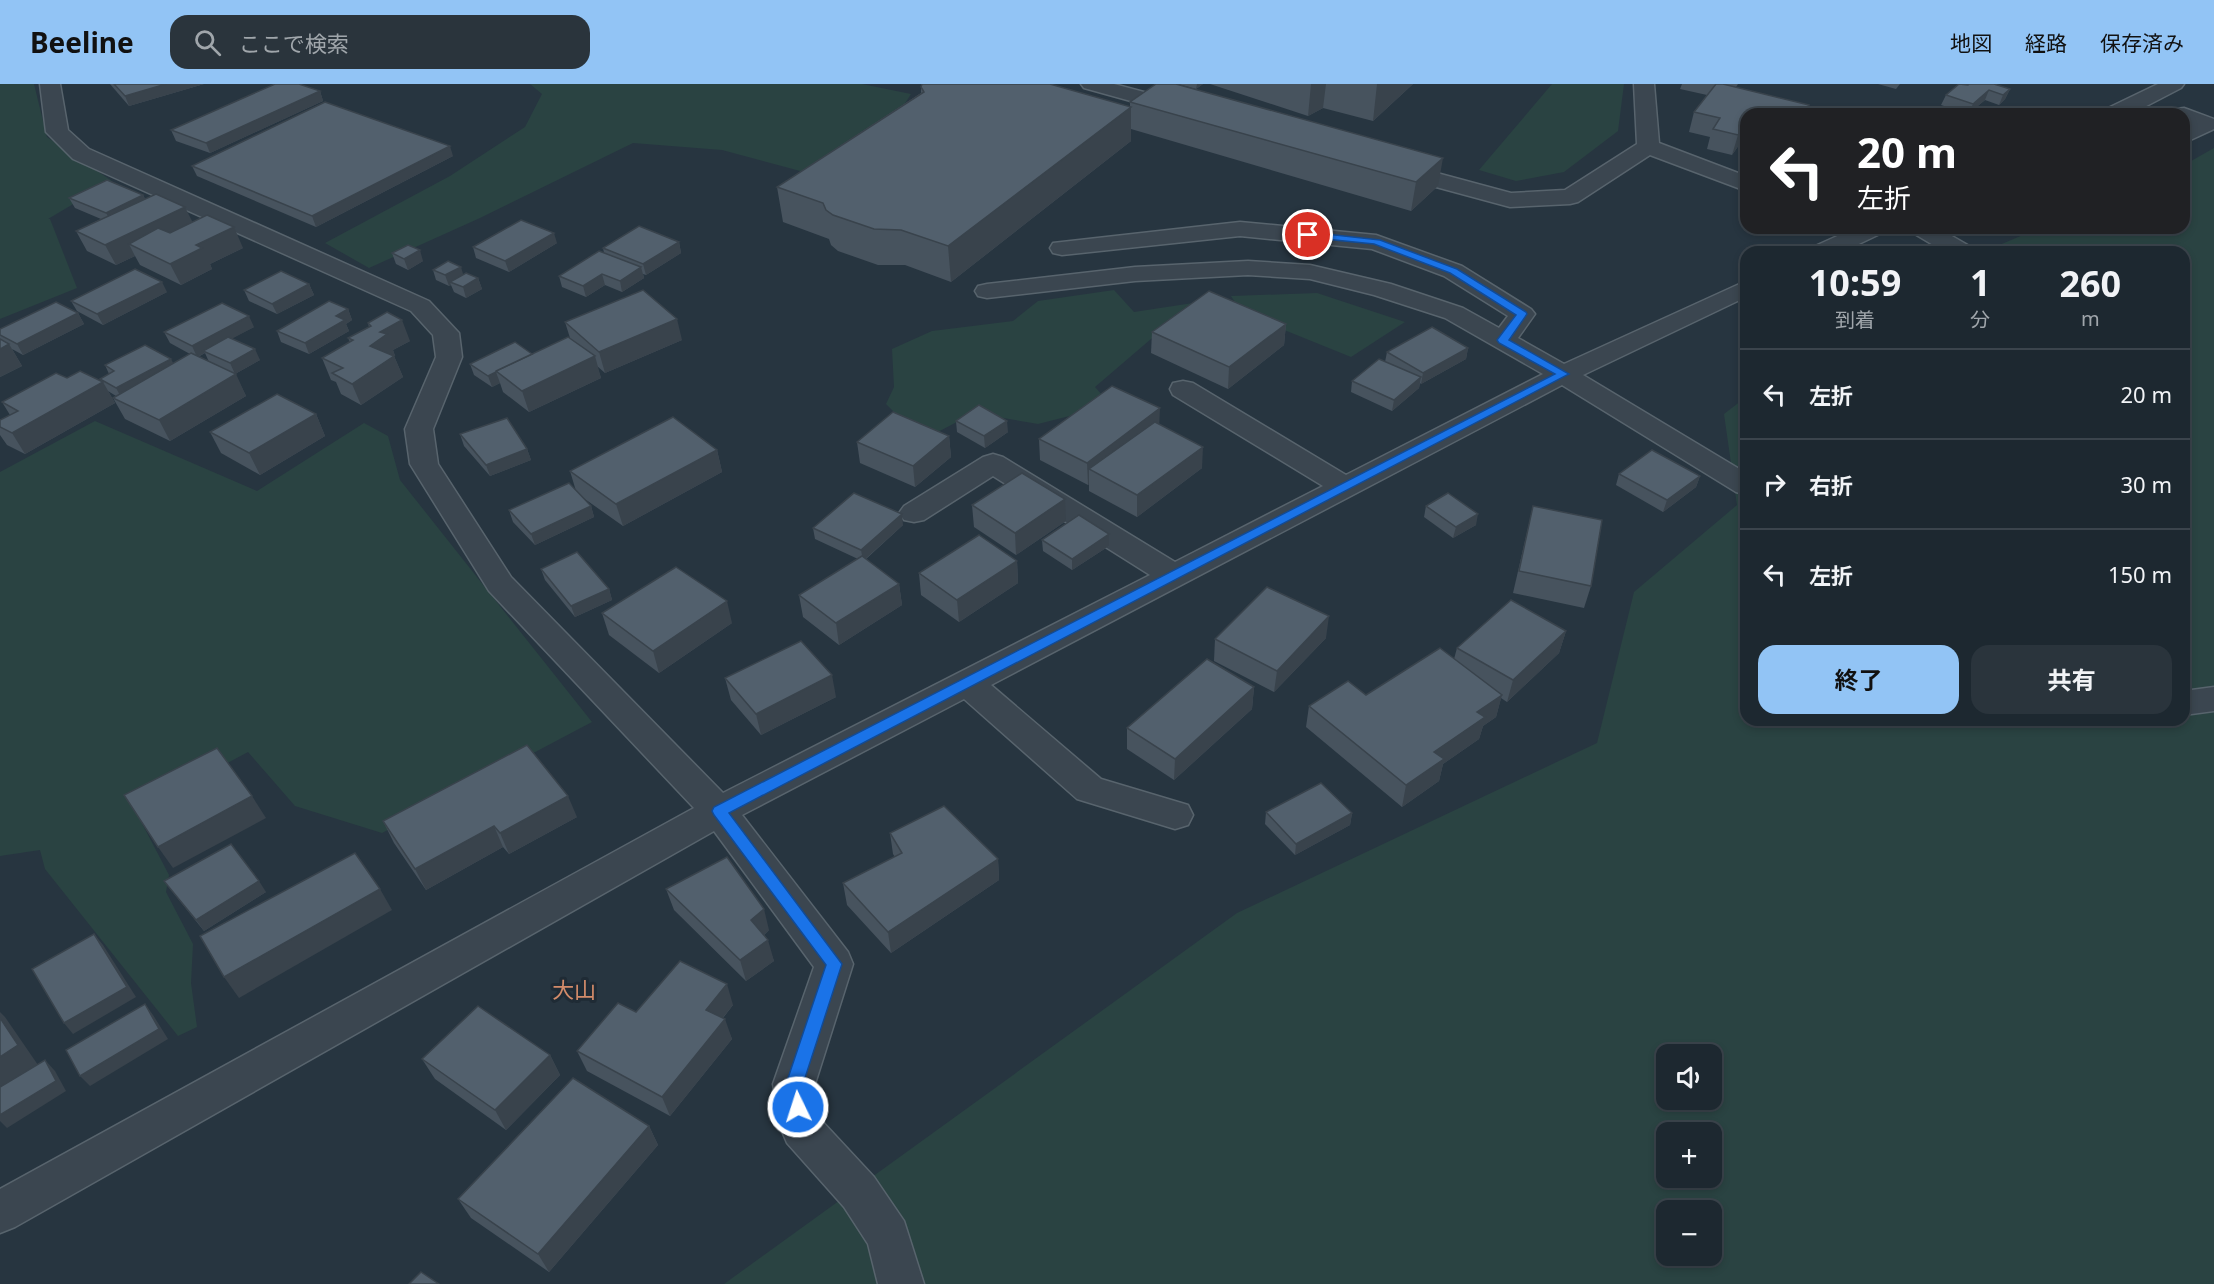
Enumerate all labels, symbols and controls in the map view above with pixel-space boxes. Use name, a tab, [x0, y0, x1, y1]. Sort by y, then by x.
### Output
search box	[170, 15, 590, 69]
text: Beeline	[30, 23, 134, 61]
icon: search	[191, 26, 224, 59]
text: ここで検索	[239, 28, 349, 58]
text: 地図	[1950, 29, 1992, 57]
text: 経路	[2025, 29, 2067, 57]
text: 保存済み	[2100, 29, 2184, 57]
text: 20 m	[1857, 123, 1957, 180]
icon: left	[1758, 132, 1836, 210]
text: 左折	[1857, 179, 1911, 216]
pin	[1282, 209, 1333, 260]
icon: arrive	[1291, 218, 1324, 251]
text: 10:59	[1809, 258, 1901, 307]
text: 1	[1970, 258, 1991, 307]
text: 260	[2059, 259, 2121, 308]
text: m	[2081, 305, 2100, 332]
text: 到着	[1835, 306, 1875, 333]
text: 分	[1970, 306, 1990, 333]
icon: left	[1758, 378, 1791, 411]
text: 20 m	[2121, 379, 2172, 409]
text: 左折	[1809, 380, 1853, 410]
icon: right	[1758, 468, 1791, 501]
text: 30 m	[2121, 469, 2172, 499]
text: 右折	[1809, 470, 1853, 500]
icon: left	[1758, 558, 1791, 591]
text: 150 m	[2108, 559, 2172, 589]
text: 左折	[1809, 560, 1853, 590]
button: 終了	[1758, 645, 1959, 714]
button: 共有	[1971, 645, 2172, 714]
district label: 大山	[552, 974, 596, 1004]
map controls	[1656, 1044, 1722, 1266]
button: sound	[1656, 1044, 1722, 1110]
position arrow	[766, 1075, 830, 1139]
button: +	[1656, 1122, 1722, 1188]
button: −	[1656, 1200, 1722, 1266]

